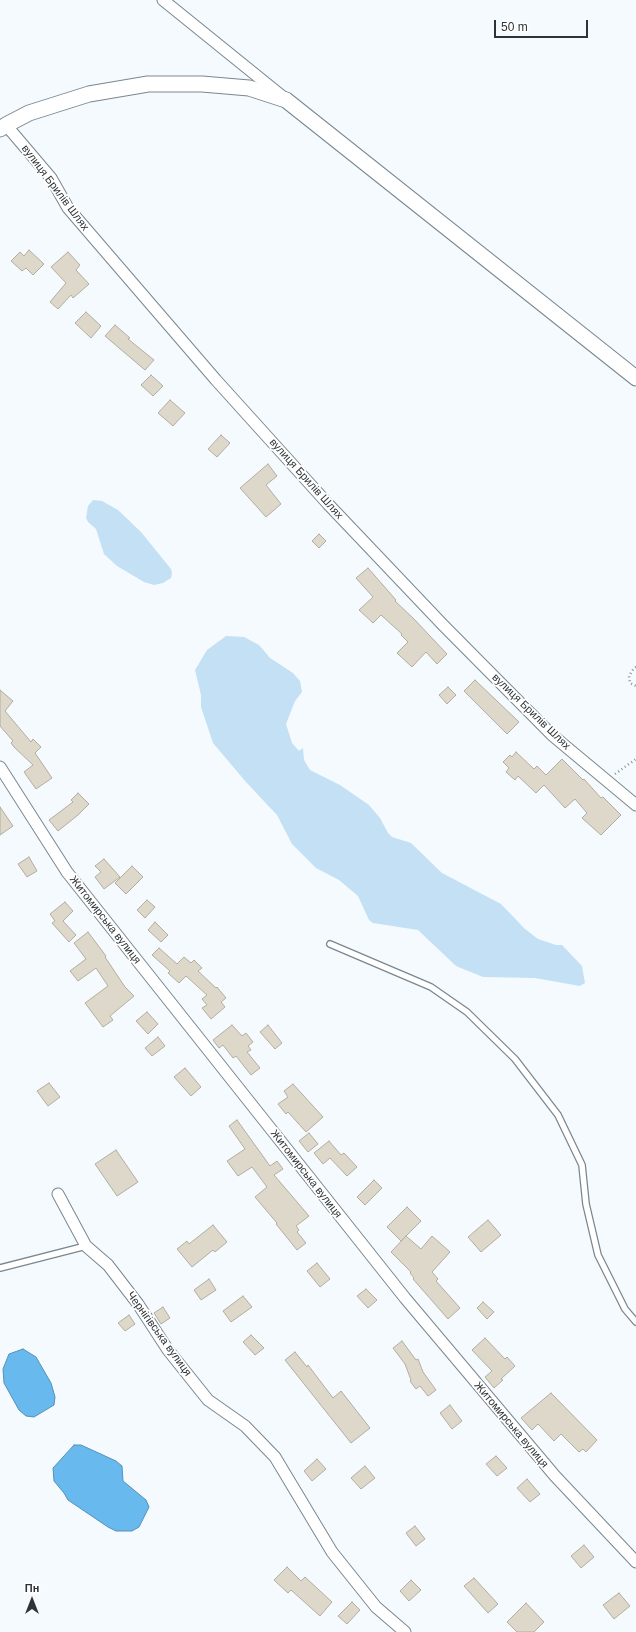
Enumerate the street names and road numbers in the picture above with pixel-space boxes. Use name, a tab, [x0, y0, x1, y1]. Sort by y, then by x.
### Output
street label: вулиця Брилів Шлях	[18, 143, 92, 233]
street label: вулиця Брилів Шлях	[266, 436, 346, 522]
street label: вулиця Брилів Шлях	[489, 671, 573, 753]
street label: Житомирська вулиця	[66, 873, 144, 967]
street label: Житомирська вулиця	[267, 1127, 345, 1221]
street label: Чернігівська вулиця	[124, 1289, 194, 1379]
street label: Житомирська вулиця	[471, 1379, 551, 1471]

